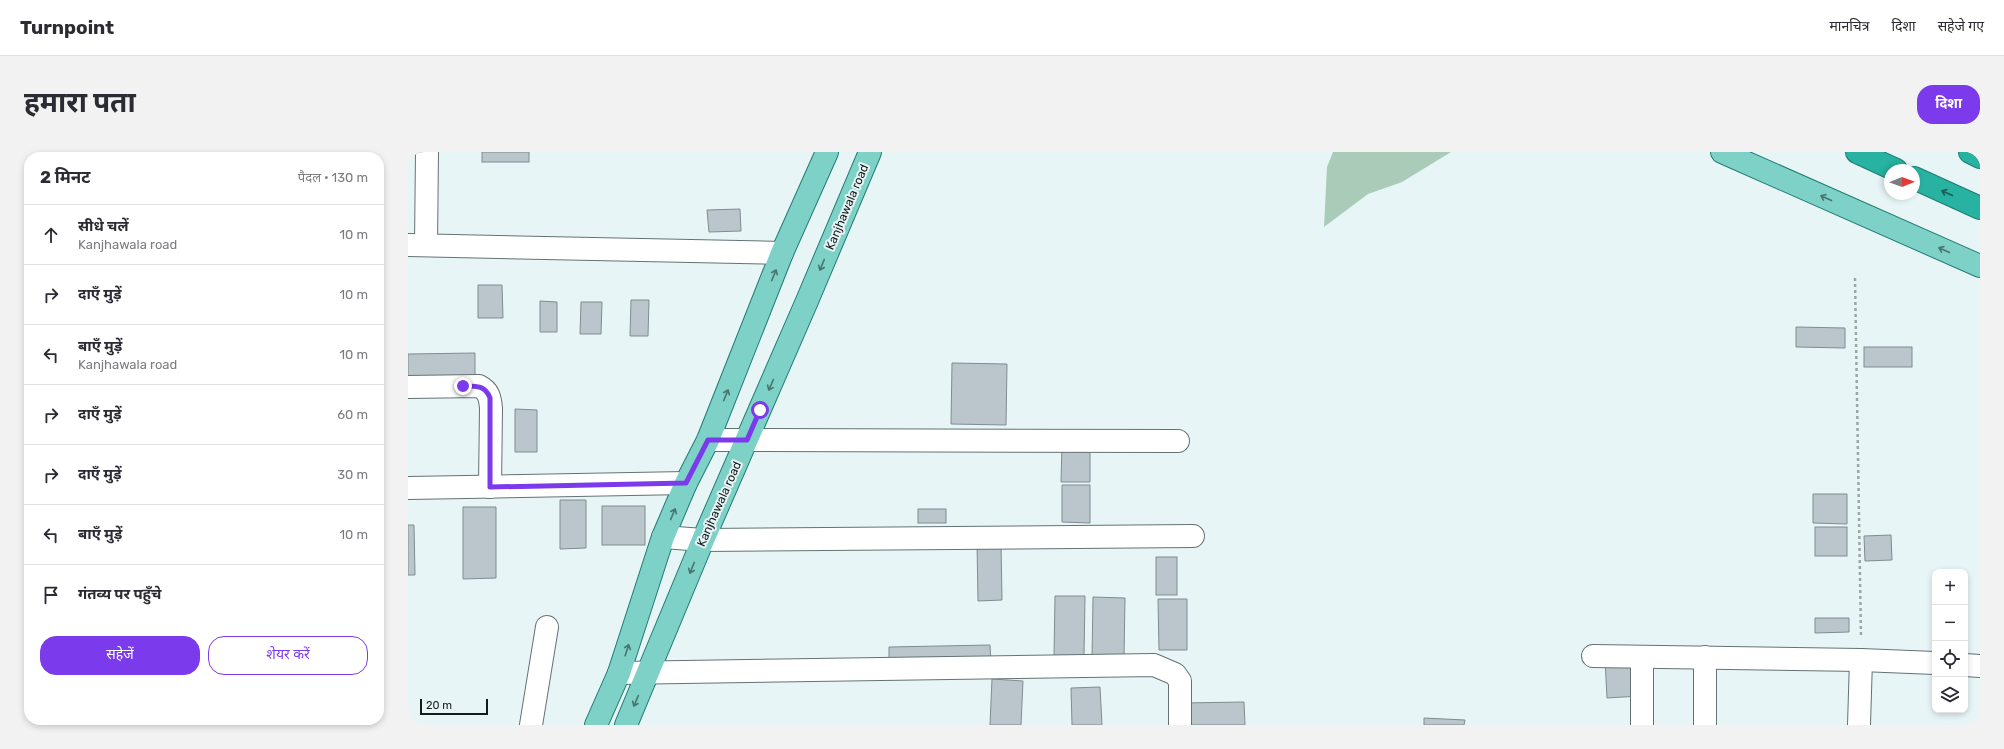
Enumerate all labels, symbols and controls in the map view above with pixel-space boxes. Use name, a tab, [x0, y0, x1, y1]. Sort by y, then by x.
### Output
text: Turnpoint	[20, 16, 114, 39]
text: मानचित्र	[1829, 18, 1869, 35]
text: दिशा	[1891, 18, 1916, 35]
text: सहेजे गए	[1938, 18, 1984, 35]
button: दिशा	[1917, 85, 1980, 124]
text: हमारा पता	[24, 86, 136, 119]
street label: Kanjhawala road	[823, 162, 871, 252]
north arrow	[1884, 164, 1920, 200]
text: 2 मिनट	[40, 167, 90, 187]
text: पैदल · 130 m	[298, 170, 368, 185]
one-way arrow	[1941, 189, 1953, 196]
one-way arrow	[1820, 193, 1832, 201]
text: सीधे चलें	[78, 217, 128, 235]
icon: ahead	[40, 224, 62, 246]
text: 10 m	[339, 227, 368, 242]
text: Kanjhawala road	[78, 237, 177, 252]
one-way arrow	[1939, 246, 1951, 253]
one-way arrow	[817, 259, 825, 271]
one-way arrow	[770, 269, 778, 281]
icon: right	[40, 284, 62, 306]
text: दाएँ मुड़ें	[78, 285, 121, 303]
text: 10 m	[339, 287, 368, 302]
text: बाएँ मुड़ें	[78, 337, 122, 355]
icon: left	[40, 344, 62, 366]
text: 10 m	[339, 347, 368, 362]
text: Kanjhawala road	[78, 357, 177, 372]
route end	[454, 377, 472, 395]
one-way arrow	[767, 378, 774, 390]
one-way arrow	[723, 390, 730, 402]
route start	[751, 401, 769, 419]
icon: right	[40, 404, 62, 426]
text: दाएँ मुड़ें	[78, 405, 121, 423]
text: 60 m	[337, 407, 368, 422]
street label: Kanjhawala road	[694, 459, 744, 549]
icon: right	[40, 464, 62, 486]
text: दाएँ मुड़ें	[78, 465, 121, 483]
text: 30 m	[337, 467, 368, 482]
one-way arrow	[670, 508, 677, 520]
icon: left	[40, 524, 62, 546]
text: बाएँ मुड़ें	[78, 525, 122, 543]
text: 10 m	[339, 527, 368, 542]
one-way arrow	[687, 562, 695, 574]
map controls	[1932, 569, 1968, 713]
button: +	[1932, 569, 1968, 605]
icon: arrive	[40, 584, 62, 606]
text: गंतव्य पर पहुँचे	[78, 585, 162, 603]
button: −	[1932, 605, 1968, 641]
button: सहेजें	[40, 636, 200, 675]
button: शेयर करें	[208, 636, 368, 675]
button: locate	[1932, 641, 1968, 677]
one-way arrow	[624, 644, 631, 657]
button: layers	[1932, 677, 1968, 713]
one-way arrow	[632, 695, 639, 707]
scale bar	[420, 697, 488, 716]
text: 20 m	[426, 699, 452, 712]

